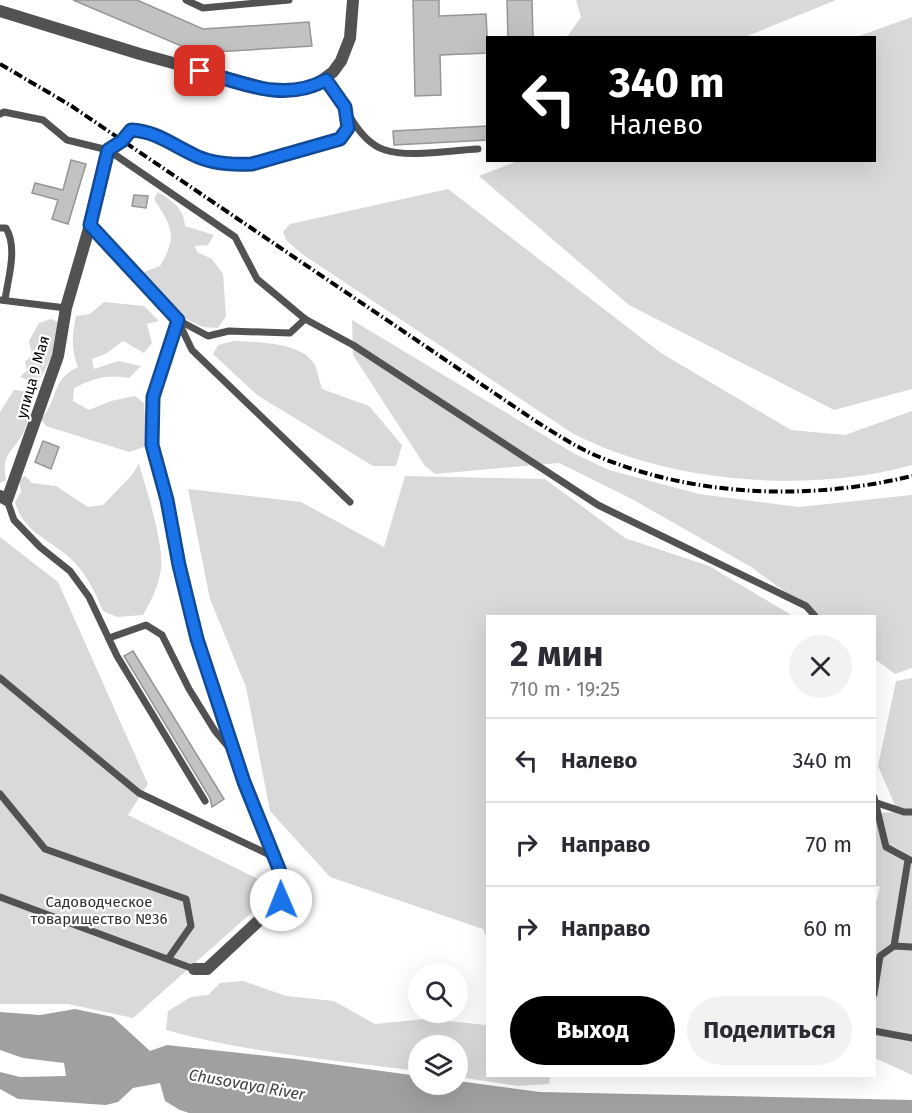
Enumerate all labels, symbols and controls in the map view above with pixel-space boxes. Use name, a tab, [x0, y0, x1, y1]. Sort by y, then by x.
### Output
pin	[174, 45, 225, 96]
icon: arrive	[183, 54, 216, 87]
text: 340 m	[609, 58, 725, 108]
icon: left	[510, 60, 588, 138]
text: Налево	[609, 109, 703, 141]
street label: улица 9 Мая	[13, 333, 53, 421]
text: 2 мин	[510, 632, 604, 676]
button: close	[789, 635, 852, 698]
text: 710 m · 19:25	[510, 677, 620, 701]
icon: left	[510, 744, 543, 777]
text: Налево	[561, 747, 637, 774]
text: 340 m	[792, 747, 852, 774]
icon: right	[510, 828, 543, 861]
text: Направо	[561, 831, 650, 858]
text: 70 m	[806, 831, 852, 858]
position arrow	[249, 868, 313, 932]
park label: Садоводческое товарищество №36	[31, 893, 167, 928]
icon: right	[510, 912, 543, 945]
text: Направо	[561, 915, 650, 942]
text: 60 m	[803, 915, 852, 942]
map controls	[408, 963, 468, 1095]
button: search	[408, 963, 468, 1023]
button: Выход	[510, 996, 675, 1065]
button: Поделиться	[687, 996, 852, 1065]
button: layers	[408, 1035, 468, 1095]
water label: Chusovaya River	[187, 1065, 307, 1104]

